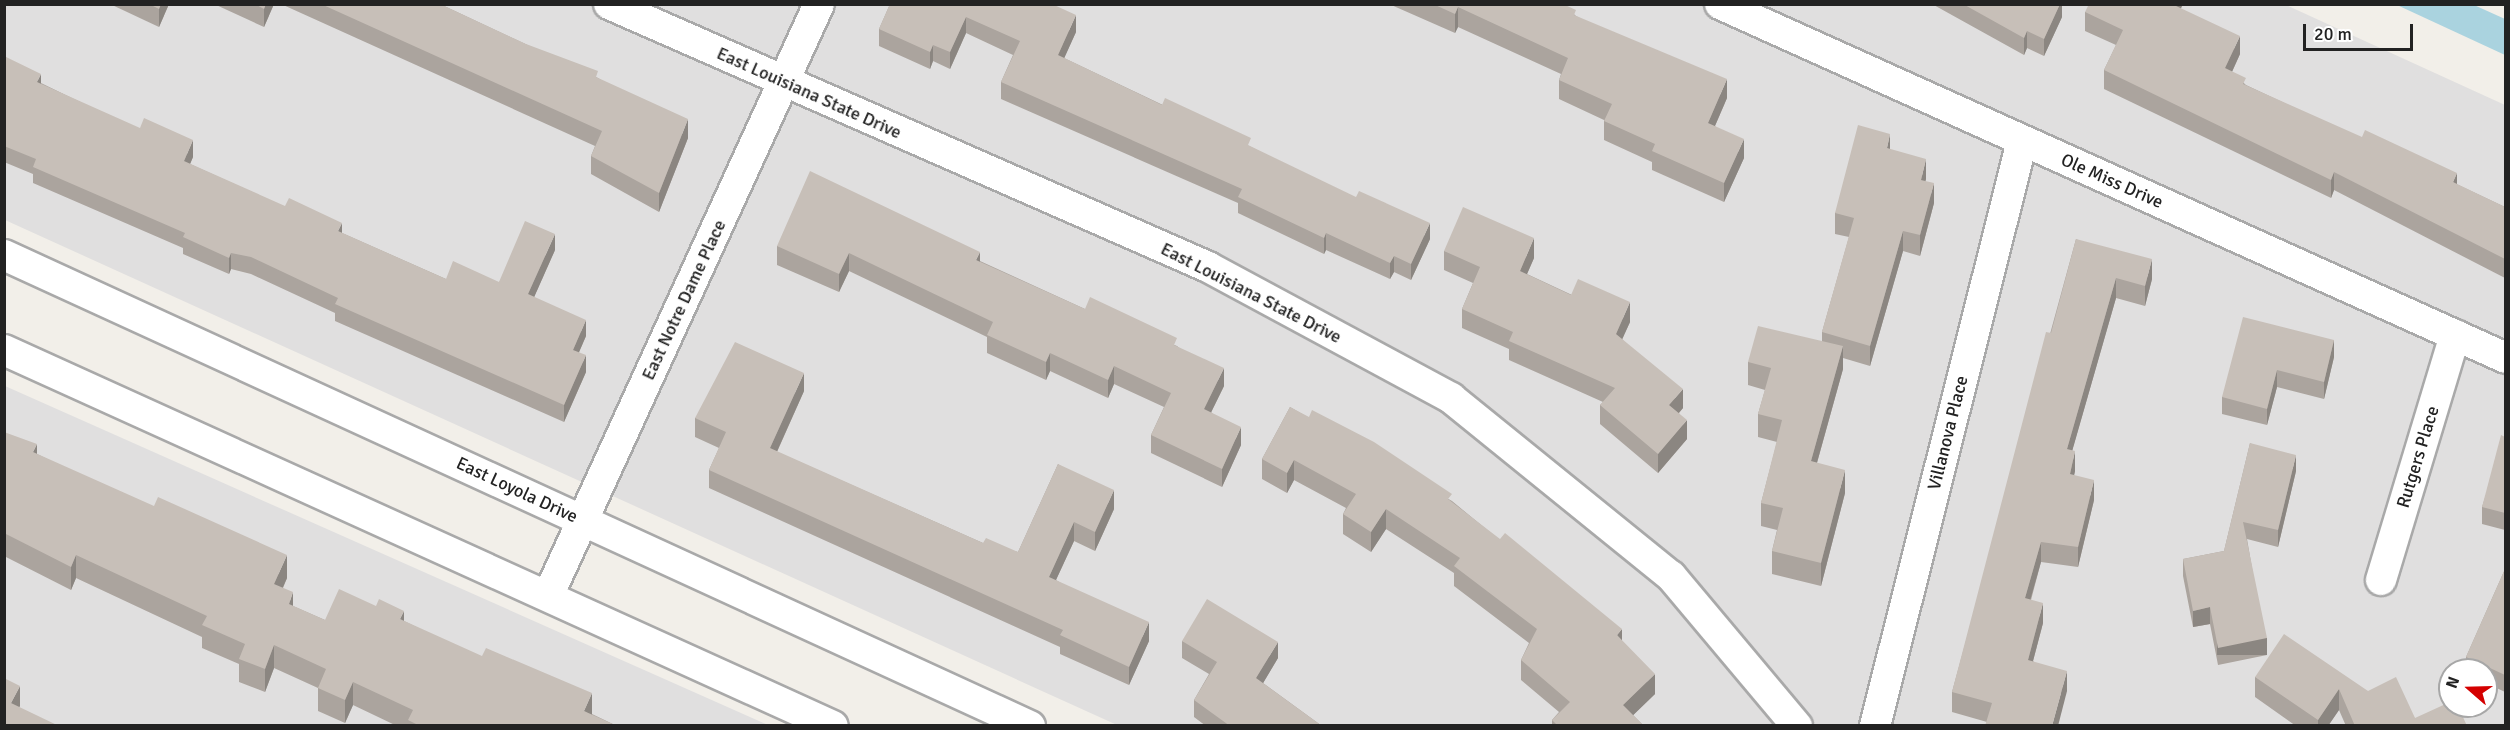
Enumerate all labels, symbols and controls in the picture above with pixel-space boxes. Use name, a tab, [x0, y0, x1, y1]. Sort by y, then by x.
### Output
scale bar	[2306, 12, 2416, 50]
text: 20 m	[2314, 23, 2352, 45]
street label: East Louisiana State Drive	[713, 43, 905, 143]
street label: Ole Miss Drive	[2058, 149, 2166, 213]
street label: East Notre Dame Place	[637, 216, 731, 384]
street label: East Louisiana State Drive	[1157, 238, 1345, 348]
street label: Villanova Place	[1923, 374, 1973, 492]
street label: Rutgers Place	[2392, 403, 2444, 511]
street label: East Loyola Drive	[453, 452, 581, 528]
north arrow	[2438, 658, 2498, 718]
text: N	[2442, 674, 2464, 691]

